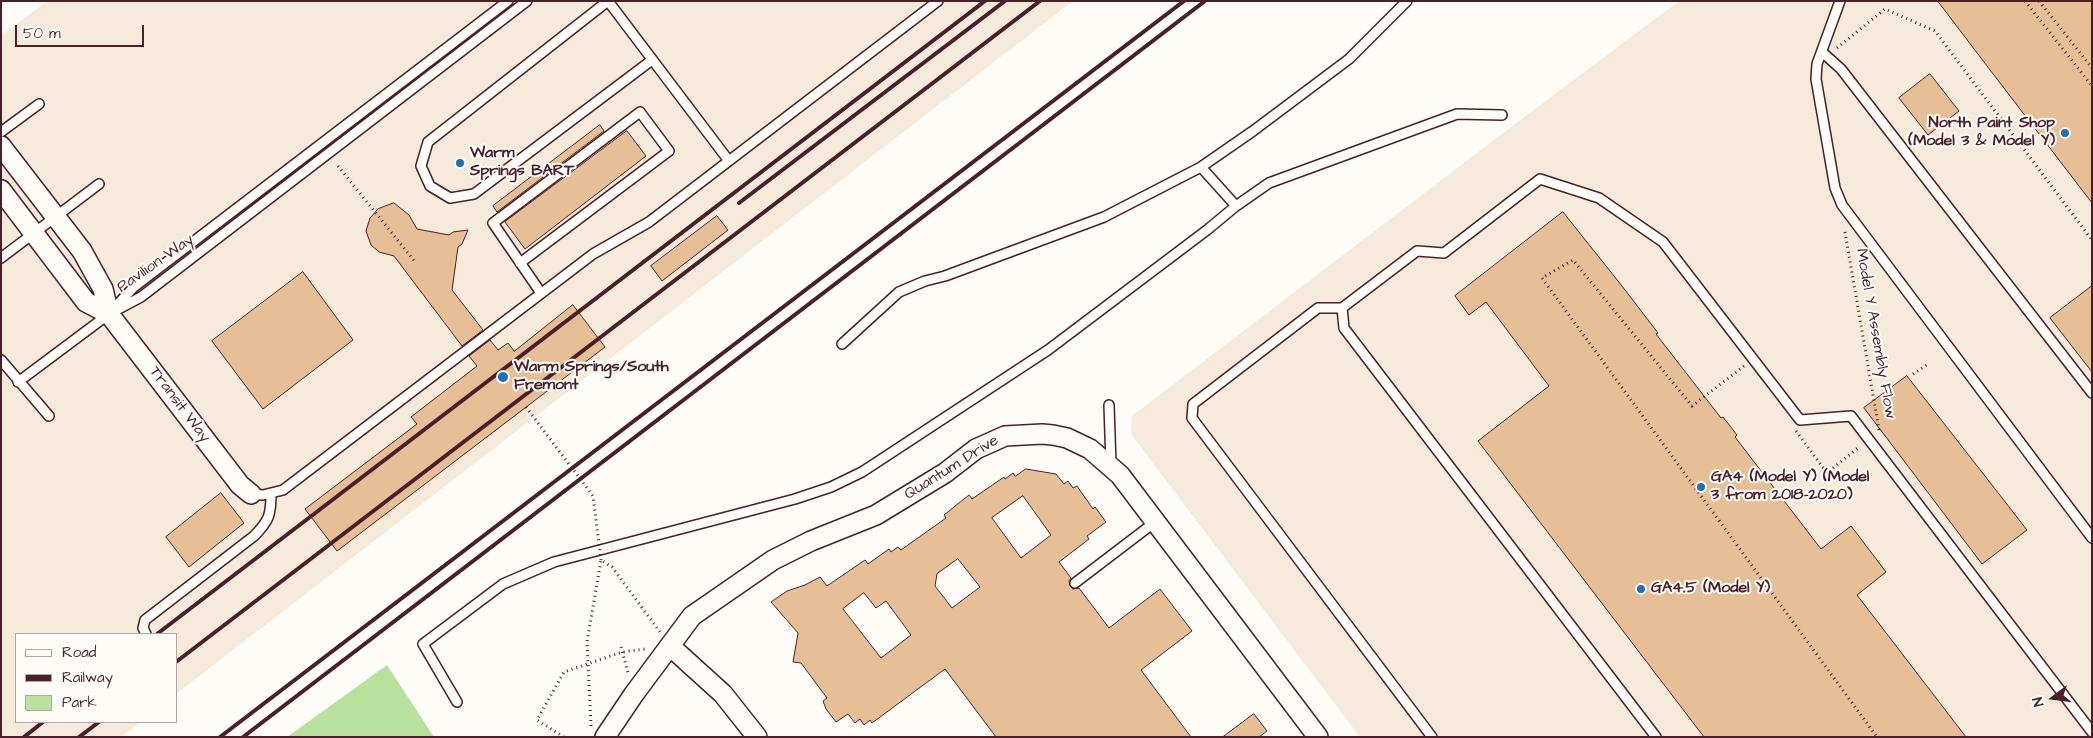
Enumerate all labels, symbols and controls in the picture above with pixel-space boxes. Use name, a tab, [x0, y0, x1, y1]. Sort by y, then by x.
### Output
scale bar	[18, 15, 146, 47]
text: 50 m	[23, 23, 61, 44]
place label: North Paint Shop (Model 3 & Model Y)	[1908, 114, 2055, 152]
marker: North Paint Shop (Model 3 & Model Y)	[2059, 127, 2071, 139]
place label: Warm Springs BART	[470, 144, 574, 182]
marker: Warm Springs BART	[454, 157, 466, 169]
street label: Pavilion Way	[114, 231, 198, 297]
street label: Model Y Assembly Flow	[1851, 247, 1899, 421]
place label: Warm Springs/South Fremont	[514, 358, 669, 396]
street label: Transit Way	[144, 363, 214, 447]
marker: Warm Springs/South Fremont	[496, 370, 510, 384]
street label: Quantum Drive	[901, 431, 1003, 505]
place label: GA4 (Model Y) (Model 3 from 2018-2020)	[1711, 468, 1869, 506]
marker: GA4 (Model Y) (Model 3 from 2018-2020)	[1695, 481, 1707, 493]
place label: GA4.5 (Model Y)	[1651, 579, 1770, 599]
marker: GA4.5 (Model Y)	[1635, 583, 1647, 595]
legend	[15, 633, 178, 723]
text: Road	[62, 642, 96, 663]
text: Railway	[62, 667, 113, 688]
north arrow	[2028, 673, 2078, 723]
text: Park	[62, 692, 97, 713]
text: N	[2028, 695, 2049, 709]

